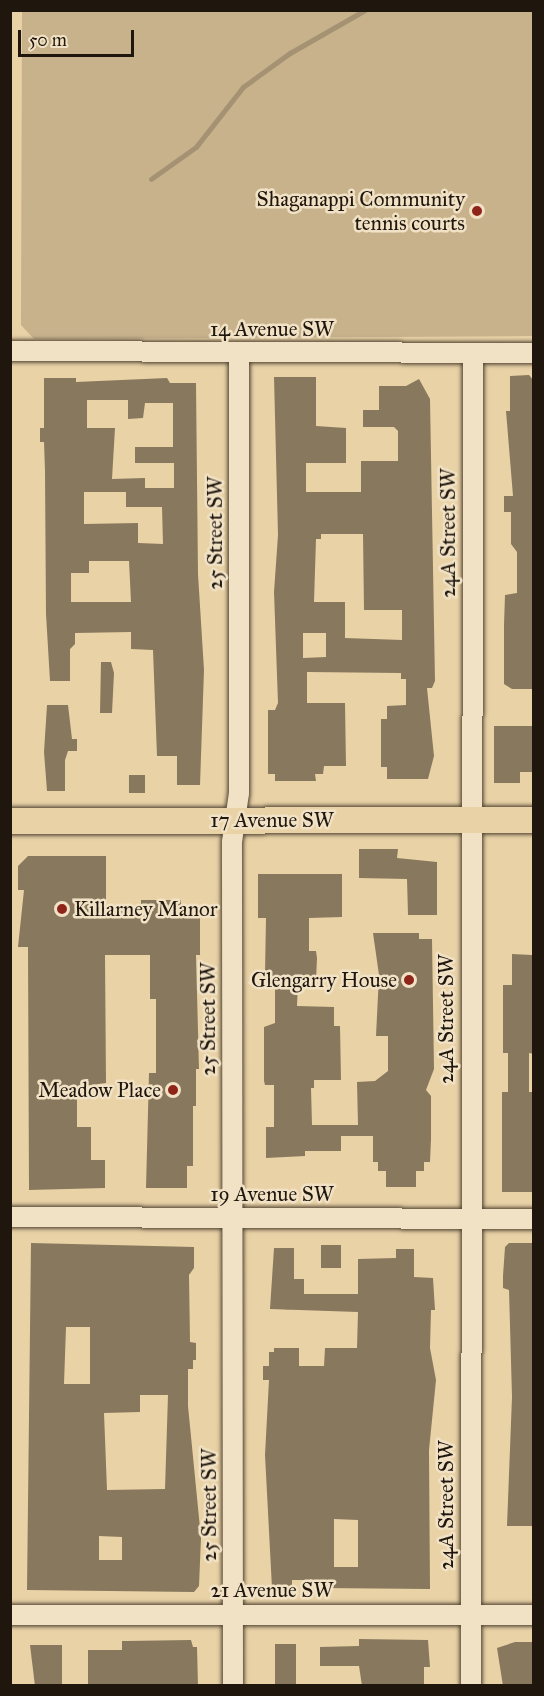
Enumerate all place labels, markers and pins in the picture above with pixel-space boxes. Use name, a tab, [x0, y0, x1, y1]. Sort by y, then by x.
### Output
place label: Shaganappi Community tennis courts	[257, 186, 465, 236]
marker: Shaganappi Community tennis courts	[470, 204, 484, 218]
place label: Killarney Manor	[74, 896, 218, 922]
marker: Killarney Manor	[55, 902, 69, 916]
place label: Glengarry House	[251, 967, 397, 993]
marker: Glengarry House	[402, 973, 416, 987]
place label: Meadow Place	[38, 1077, 161, 1103]
marker: Meadow Place	[166, 1083, 180, 1097]

